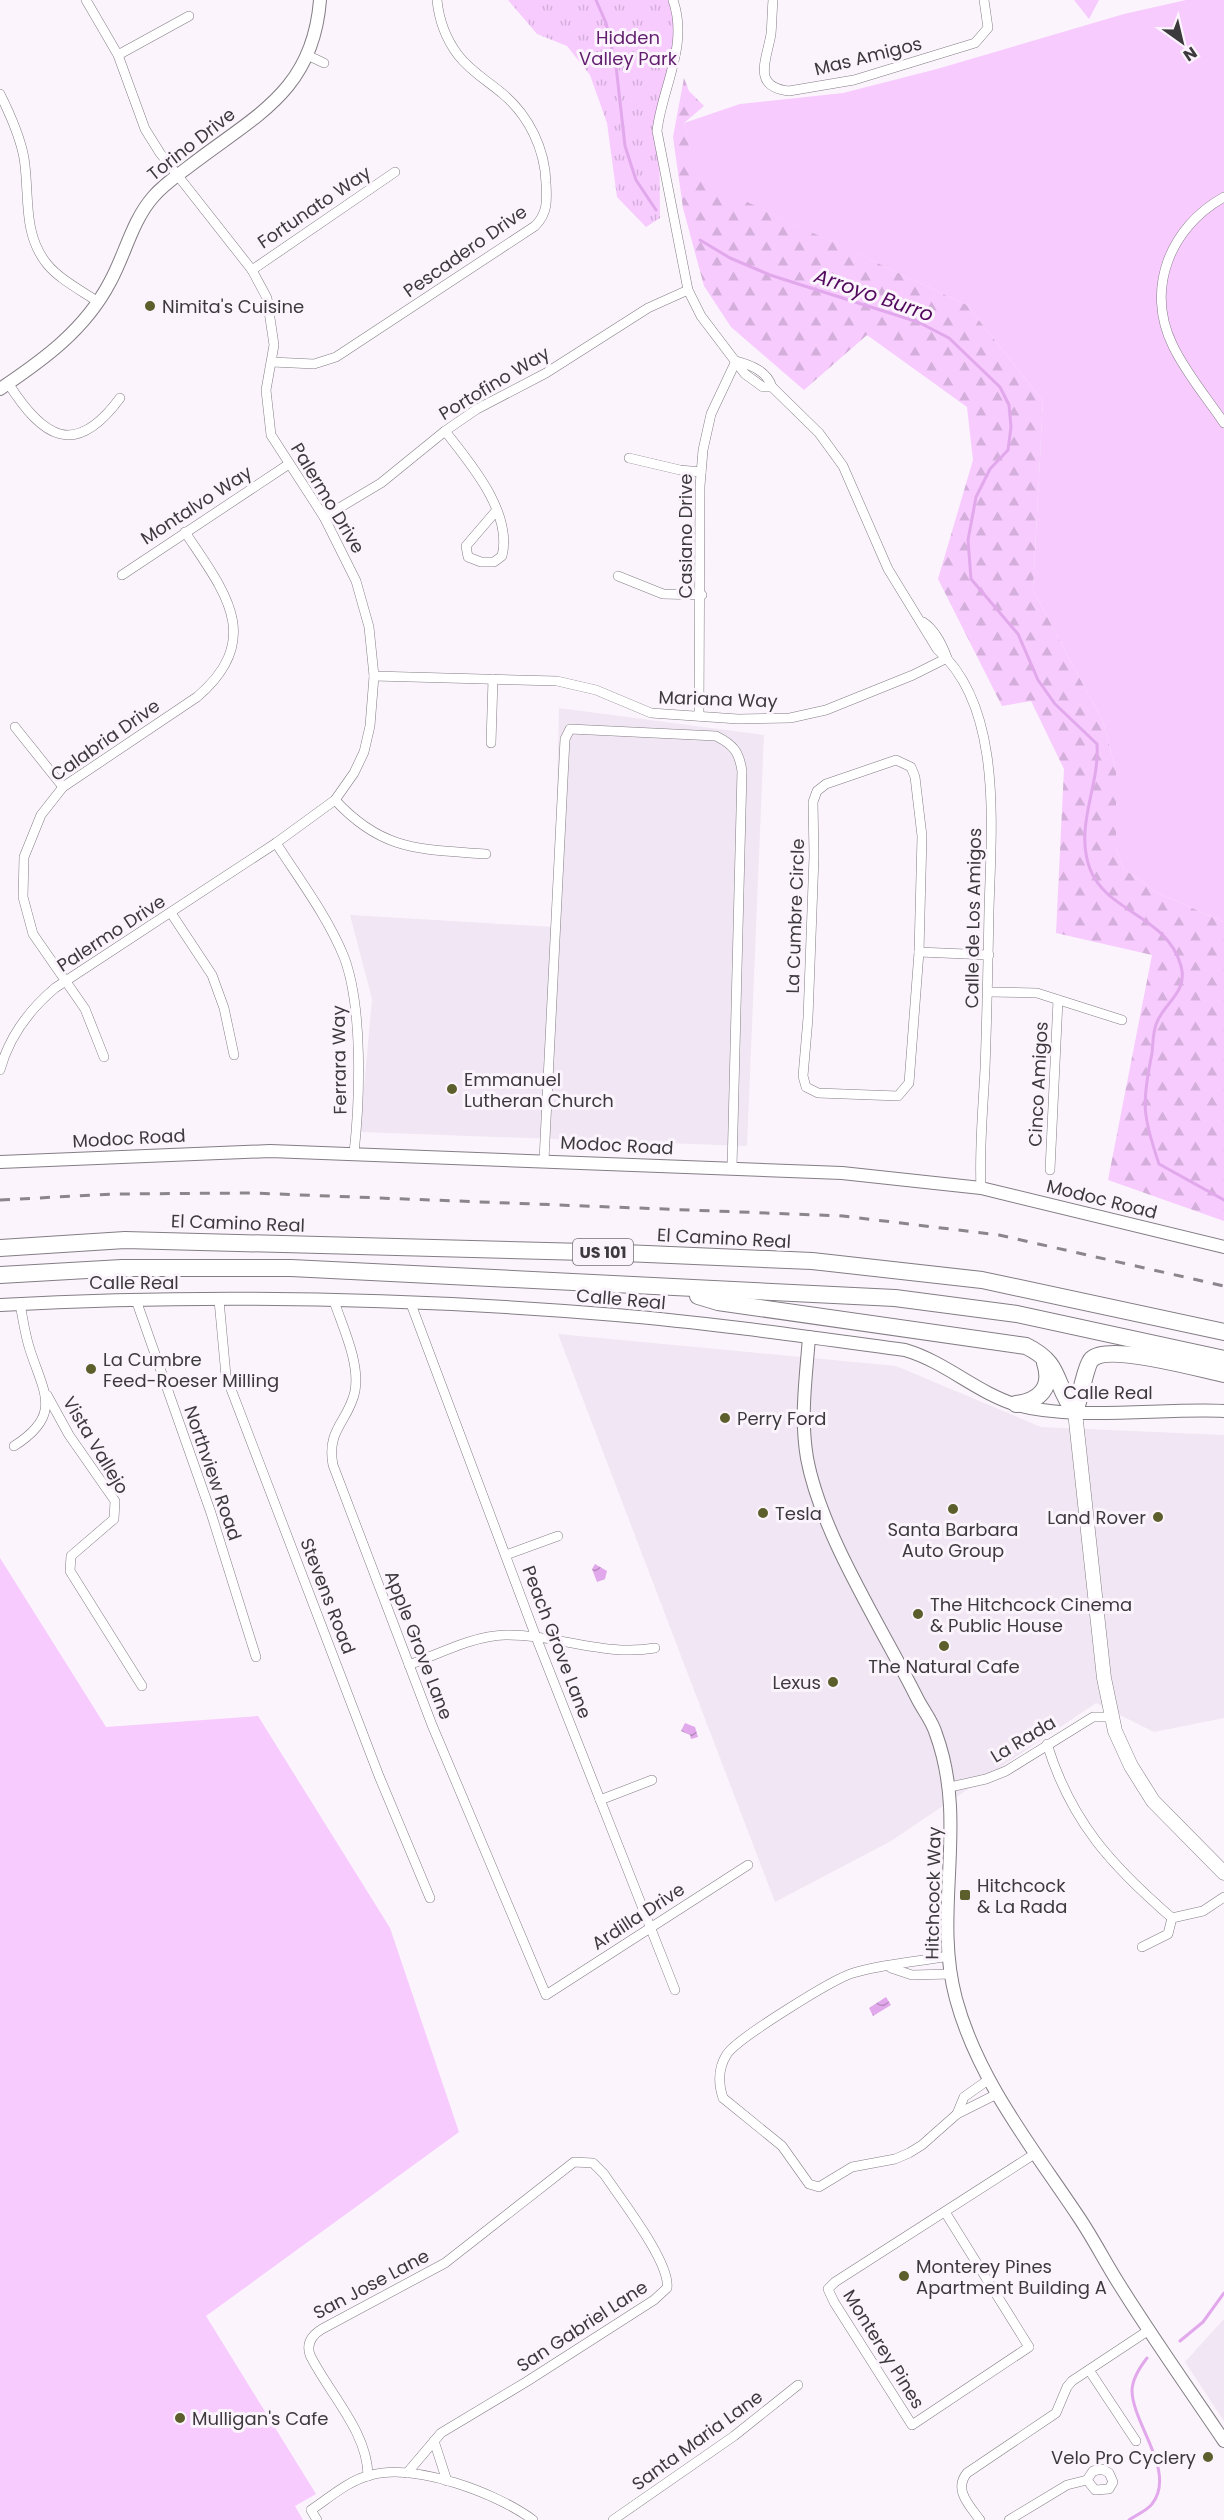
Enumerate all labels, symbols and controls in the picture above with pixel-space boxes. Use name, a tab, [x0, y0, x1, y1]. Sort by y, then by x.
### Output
north arrow	[1152, 12, 1212, 72]
park label: Hidden Valley Park	[579, 25, 678, 71]
street label: Mas Amigos	[812, 31, 924, 81]
text: N	[1179, 41, 1202, 67]
street label: Torino Drive	[142, 102, 240, 186]
street label: Fortunato Way	[252, 160, 376, 254]
street label: Pescadero Drive	[398, 199, 532, 303]
water label: Arroyo Burro	[810, 261, 937, 328]
place label: Nimita's Cuisine	[162, 294, 304, 319]
marker: Nimita's Cuisine	[143, 299, 157, 313]
street label: Portofino Way	[434, 340, 554, 426]
street label: Palermo Drive	[285, 438, 371, 558]
street label: Montalvo Way	[136, 460, 256, 550]
street label: Casiano Drive	[673, 473, 698, 599]
street label: Mariana Way	[658, 684, 778, 714]
street label: Calabria Drive	[45, 693, 165, 787]
street label: Calle de Los Amigos	[959, 827, 987, 1009]
street label: La Cumbre Circle	[780, 838, 810, 994]
street label: Palermo Drive	[52, 889, 170, 977]
street label: Ferrara Way	[326, 1005, 352, 1115]
street label: Cinco Amigos	[1022, 1021, 1054, 1147]
place label: Emmanuel Lutheran Church	[464, 1067, 614, 1113]
marker: Emmanuel Lutheran Church	[445, 1082, 459, 1096]
street label: Modoc Road	[72, 1123, 186, 1153]
street label: Modoc Road	[560, 1130, 674, 1160]
street label: Modoc Road	[1044, 1173, 1160, 1225]
street label: El Camino Real	[171, 1208, 305, 1238]
street label: El Camino Real	[656, 1222, 792, 1254]
road number: US 101	[573, 1239, 633, 1265]
street label: Calle Real	[89, 1270, 179, 1295]
street label: Calle Real	[575, 1283, 667, 1315]
place label: La Cumbre Feed-Roeser Milling	[103, 1347, 279, 1393]
marker: La Cumbre Feed-Roeser Milling	[84, 1362, 98, 1376]
street label: Calle Real	[1063, 1380, 1153, 1405]
street label: Vista Vallejo	[57, 1391, 135, 1499]
street label: Northview Road	[178, 1402, 248, 1544]
place label: Perry Ford	[737, 1406, 826, 1431]
marker: Perry Ford	[718, 1411, 732, 1425]
place label: Tesla	[775, 1501, 822, 1526]
marker: Santa Barbara Auto Group	[946, 1502, 960, 1516]
place label: Land Rover	[1047, 1505, 1146, 1530]
marker: Tesla	[756, 1506, 770, 1520]
marker: Land Rover	[1151, 1510, 1165, 1524]
place label: Santa Barbara Auto Group	[888, 1517, 1018, 1563]
street label: Stevens Road	[294, 1535, 362, 1657]
street label: Peach Grove Lane	[516, 1562, 598, 1722]
street label: Apple Grove Lane	[379, 1567, 459, 1723]
place label: The Hitchcock Cinema & Public House	[930, 1592, 1132, 1638]
marker: The Hitchcock Cinema & Public House	[911, 1607, 925, 1621]
marker: The Natural Cafe	[937, 1639, 951, 1653]
place label: The Natural Cafe	[868, 1654, 1020, 1679]
place label: Lexus	[773, 1670, 821, 1695]
marker: Lexus	[826, 1675, 840, 1689]
street label: La Rada	[986, 1710, 1060, 1768]
street label: Hitchcock Way	[919, 1826, 947, 1960]
place label: Hitchcock & La Rada	[977, 1873, 1067, 1919]
street label: Ardilla Drive	[587, 1877, 689, 1955]
marker: Hitchcock & La Rada	[958, 1888, 972, 1902]
street label: San Jose Lane	[309, 2243, 433, 2325]
place label: Monterey Pines Apartment Building A	[916, 2254, 1107, 2300]
marker: Monterey Pines Apartment Building A	[897, 2269, 911, 2283]
street label: San Gabriel Lane	[512, 2274, 652, 2378]
street label: Monterey Pines	[837, 2285, 931, 2413]
street label: Santa Maria Lane	[626, 2384, 768, 2496]
place label: Mulligan's Cafe	[192, 2406, 328, 2431]
marker: Mulligan's Cafe	[173, 2411, 187, 2425]
place label: Velo Pro Cyclery	[1051, 2445, 1196, 2470]
marker: Velo Pro Cyclery	[1201, 2450, 1215, 2464]

